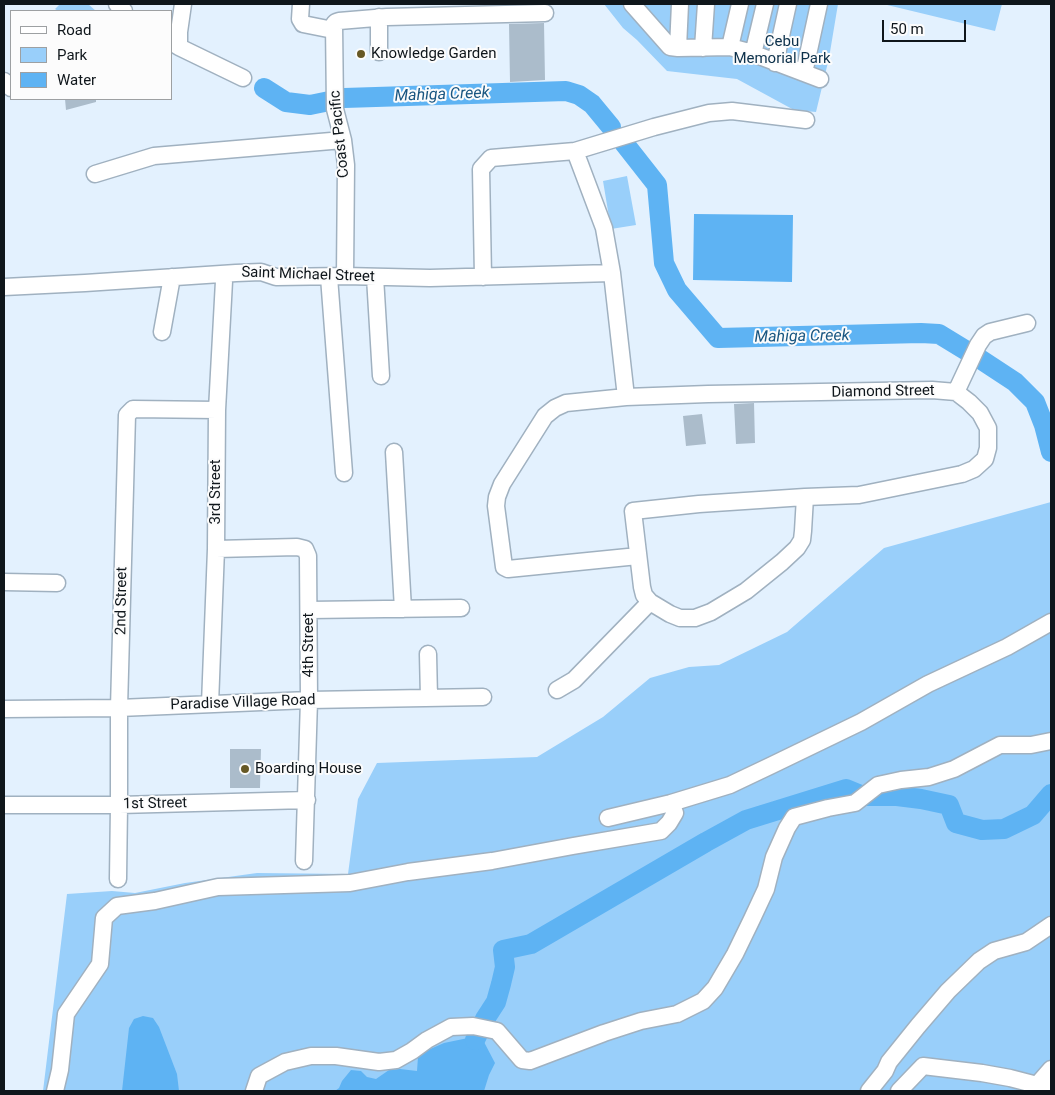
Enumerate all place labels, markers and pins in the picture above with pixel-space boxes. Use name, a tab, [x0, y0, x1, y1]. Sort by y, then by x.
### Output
place label: Knowledge Garden	[371, 45, 497, 63]
marker: Knowledge Garden	[355, 48, 367, 60]
place label: Boarding House	[255, 760, 362, 778]
marker: Boarding House	[239, 763, 251, 775]

